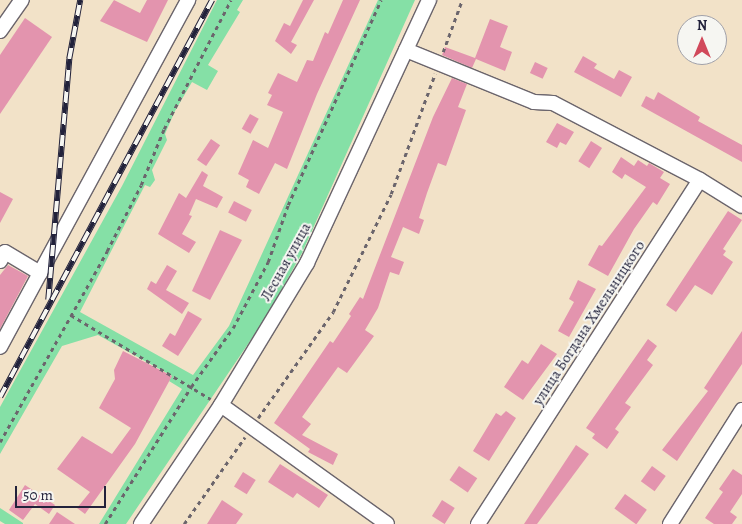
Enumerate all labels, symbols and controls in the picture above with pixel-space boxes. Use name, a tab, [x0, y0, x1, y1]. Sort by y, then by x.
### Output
north arrow	[677, 15, 727, 65]
text: N	[697, 16, 707, 35]
street label: Лесная улица	[257, 220, 315, 304]
street label: улица Богдана Хмельницкого	[529, 237, 649, 409]
scale bar	[18, 476, 109, 508]
text: 50 m	[23, 485, 53, 505]

